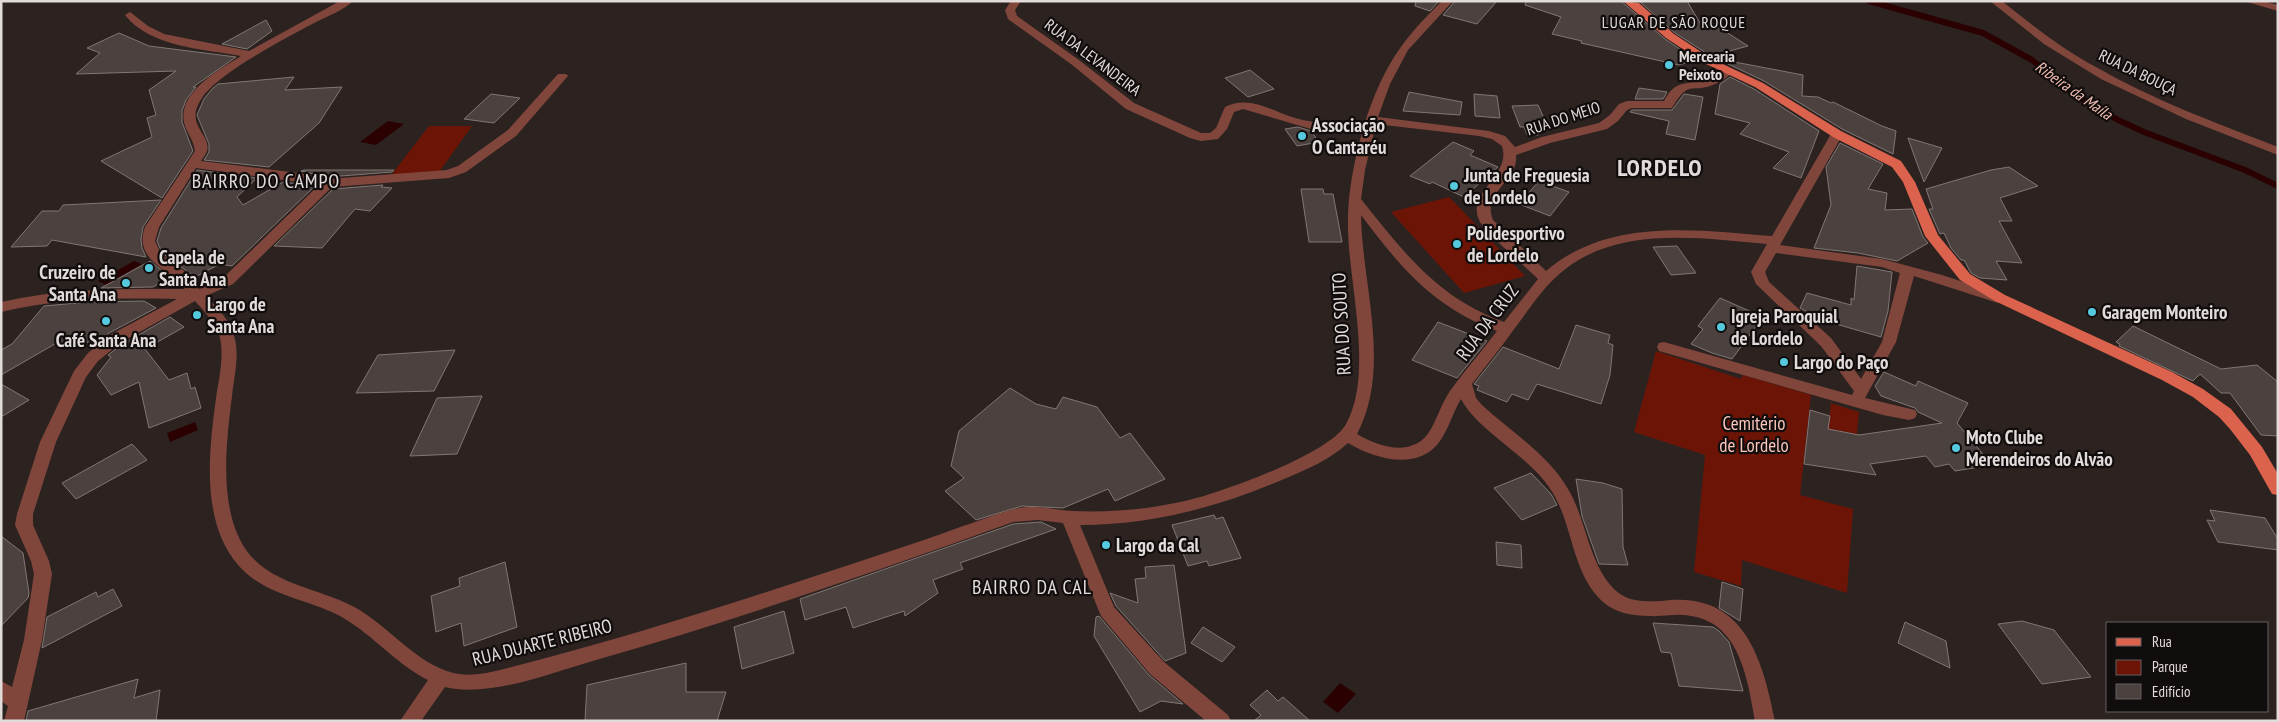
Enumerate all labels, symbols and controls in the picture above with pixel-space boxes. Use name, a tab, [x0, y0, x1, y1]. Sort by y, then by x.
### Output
district label: LUGAR DE SÃO ROQUE	[1602, 12, 1746, 32]
street label: RUA DA LEVANDEIRA	[1041, 14, 1145, 100]
street label: RUA DA BOUÇA	[2096, 45, 2181, 100]
place label: Mercearia Peixoto	[1679, 46, 1735, 84]
water label: Ribeira da Maíla	[2032, 56, 2118, 125]
marker: Mercearia Peixoto	[1663, 59, 1675, 71]
street label: RUA DO MEIO	[1523, 97, 1603, 139]
place label: Associação O Cantaréu	[1311, 113, 1386, 159]
marker: Associação O Cantaréu	[1296, 130, 1308, 142]
district label: LORDELO	[1617, 152, 1703, 183]
place label: Junta de Freguesia de Lordelo	[1463, 163, 1590, 209]
district label: BAIRRO DO CAMPO	[192, 168, 340, 194]
marker: Junta de Freguesia de Lordelo	[1448, 180, 1460, 192]
place label: Polidesportivo de Lordelo	[1467, 221, 1565, 267]
marker: Polidesportivo de Lordelo	[1451, 238, 1463, 250]
place label: Capela de Santa Ana	[159, 245, 226, 291]
place label: Cruzeiro de Santa Ana	[39, 260, 116, 306]
marker: Capela de Santa Ana	[143, 262, 155, 274]
street label: RUA DO SOUTO	[1326, 272, 1356, 376]
marker: Cruzeiro de Santa Ana	[120, 277, 132, 289]
street label: RUA DA CRUZ	[1451, 279, 1523, 365]
place label: Largo de Santa Ana	[207, 292, 274, 338]
place label: Garagem Monteiro	[2102, 300, 2227, 324]
place label: Igreja Paroquial de Lordelo	[1731, 304, 1838, 350]
marker: Garagem Monteiro	[2086, 306, 2098, 318]
marker: Largo de Santa Ana	[191, 309, 203, 321]
marker: Café Santa Ana	[100, 315, 112, 327]
marker: Igreja Paroquial de Lordelo	[1715, 321, 1727, 333]
place label: Café Santa Ana	[56, 328, 157, 352]
place label: Largo do Paço	[1794, 350, 1888, 374]
marker: Largo do Paço	[1778, 356, 1790, 368]
park label: Cemitério de Lordelo	[1719, 411, 1789, 457]
place label: Moto Clube Merendeiros do Alvão	[1966, 425, 2113, 471]
marker: Moto Clube Merendeiros do Alvão	[1950, 442, 1962, 454]
place label: Largo da Cal	[1116, 533, 1200, 557]
marker: Largo da Cal	[1100, 539, 1112, 551]
district label: BAIRRO DA CAL	[972, 574, 1092, 600]
street label: RUA DUARTE RIBEIRO	[470, 613, 614, 671]
legend	[2106, 622, 2269, 712]
text: Rua	[2152, 632, 2172, 651]
text: Parque	[2152, 657, 2188, 676]
text: Edifício	[2152, 682, 2190, 701]

